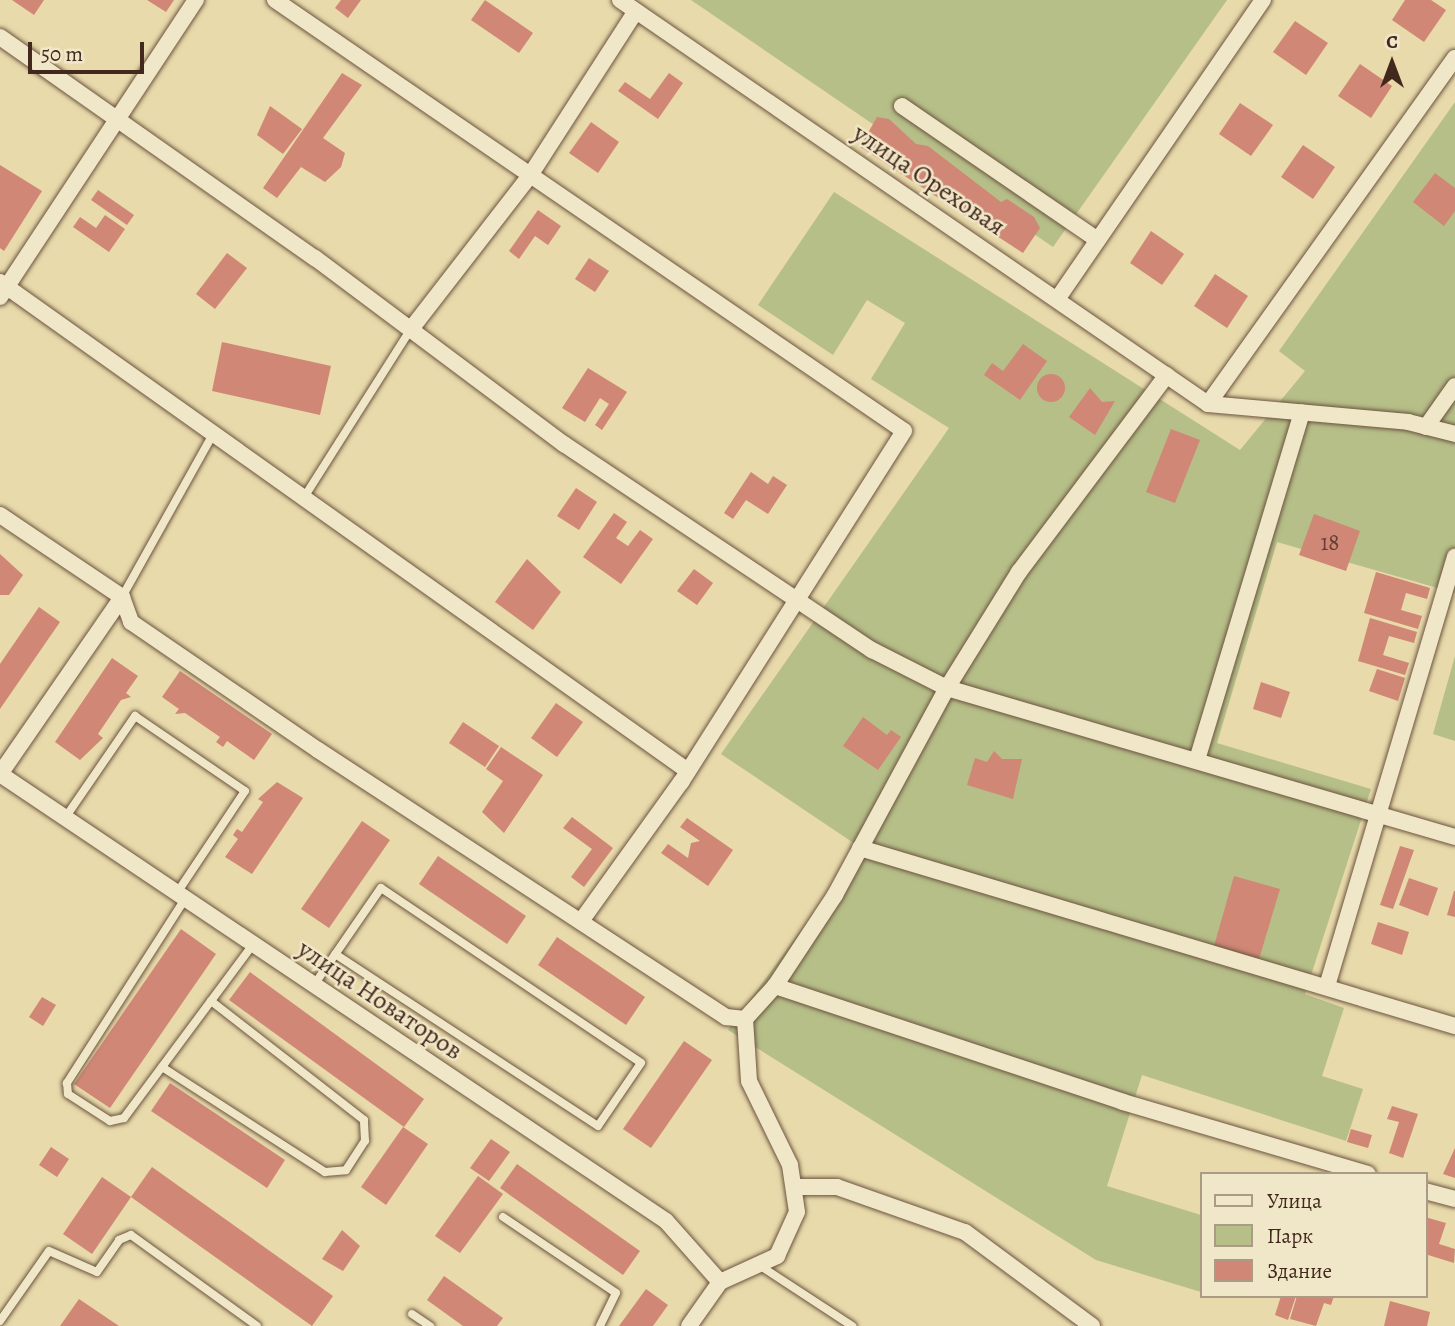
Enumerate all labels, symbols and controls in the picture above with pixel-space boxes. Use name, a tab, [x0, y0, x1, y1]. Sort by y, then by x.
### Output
scale bar	[32, 28, 147, 72]
north arrow	[1357, 28, 1427, 98]
text: С	[1386, 29, 1398, 55]
text: 50 m	[41, 40, 83, 68]
street label: улица Ореховая	[847, 118, 1011, 242]
house number: 18	[1320, 529, 1340, 557]
street label: улица Новаторов	[292, 933, 468, 1067]
legend	[1200, 1172, 1427, 1298]
text: Улица	[1267, 1187, 1322, 1215]
text: Парк	[1267, 1222, 1313, 1250]
text: Здание	[1267, 1257, 1332, 1285]

